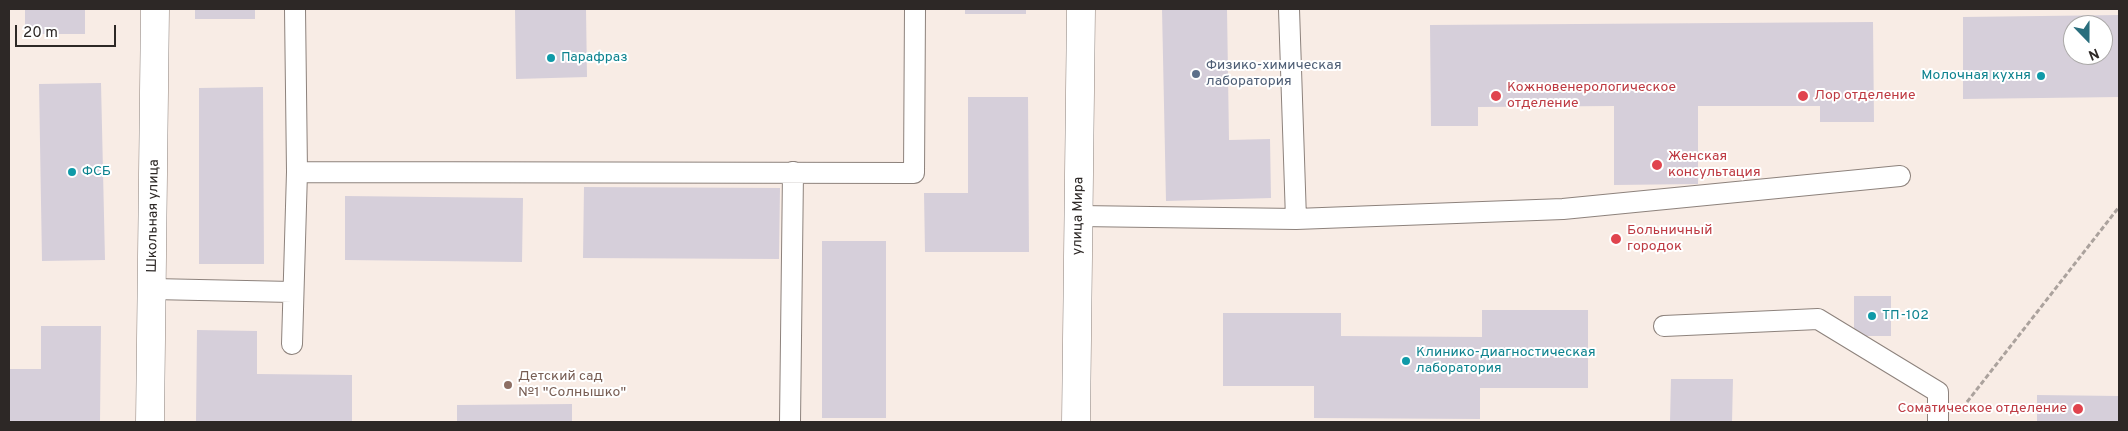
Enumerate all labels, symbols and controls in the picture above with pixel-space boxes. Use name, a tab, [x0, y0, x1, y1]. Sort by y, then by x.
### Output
scale bar	[18, 15, 119, 47]
north arrow	[2063, 15, 2113, 65]
text: 20 m	[23, 24, 58, 43]
text: N	[2086, 44, 2101, 63]
place label: Парафраз	[561, 50, 628, 66]
marker: Парафраз	[545, 52, 557, 64]
place label: Физико-химическая лаборатория	[1206, 58, 1342, 90]
marker: Физико-химическая лаборатория	[1190, 68, 1202, 80]
place label: Молочная кухня	[1921, 68, 2031, 84]
marker: Молочная кухня	[2035, 70, 2047, 82]
place label: Кожновенерологическое отделение	[1507, 80, 1676, 112]
place label: Лор отделение	[1814, 88, 1915, 104]
marker: Кожновенерологическое отделение	[1489, 89, 1503, 103]
marker: Лор отделение	[1796, 89, 1810, 103]
place label: Женская консультация	[1668, 149, 1761, 182]
marker: Женская консультация	[1650, 158, 1664, 172]
street label: Школьная улица	[145, 159, 163, 273]
place label: ФСБ	[82, 164, 111, 180]
marker: ФСБ	[66, 166, 78, 178]
street label: улица Мира	[1070, 177, 1088, 255]
place label: Больничный городок	[1627, 223, 1712, 256]
marker: Больничный городок	[1609, 232, 1623, 246]
place label: ТП-102	[1882, 308, 1929, 324]
marker: ТП-102	[1866, 310, 1878, 322]
place label: Клинико-диагностическая лаборатория	[1416, 345, 1596, 378]
marker: Клинико-диагностическая лаборатория	[1400, 355, 1412, 367]
place label: Детский сад №1 "Солнышко"	[518, 369, 626, 402]
marker: Детский сад №1 "Солнышко"	[502, 379, 514, 391]
place label: Соматическое отделение	[1897, 401, 2067, 417]
marker: Соматическое отделение	[2071, 402, 2085, 416]

